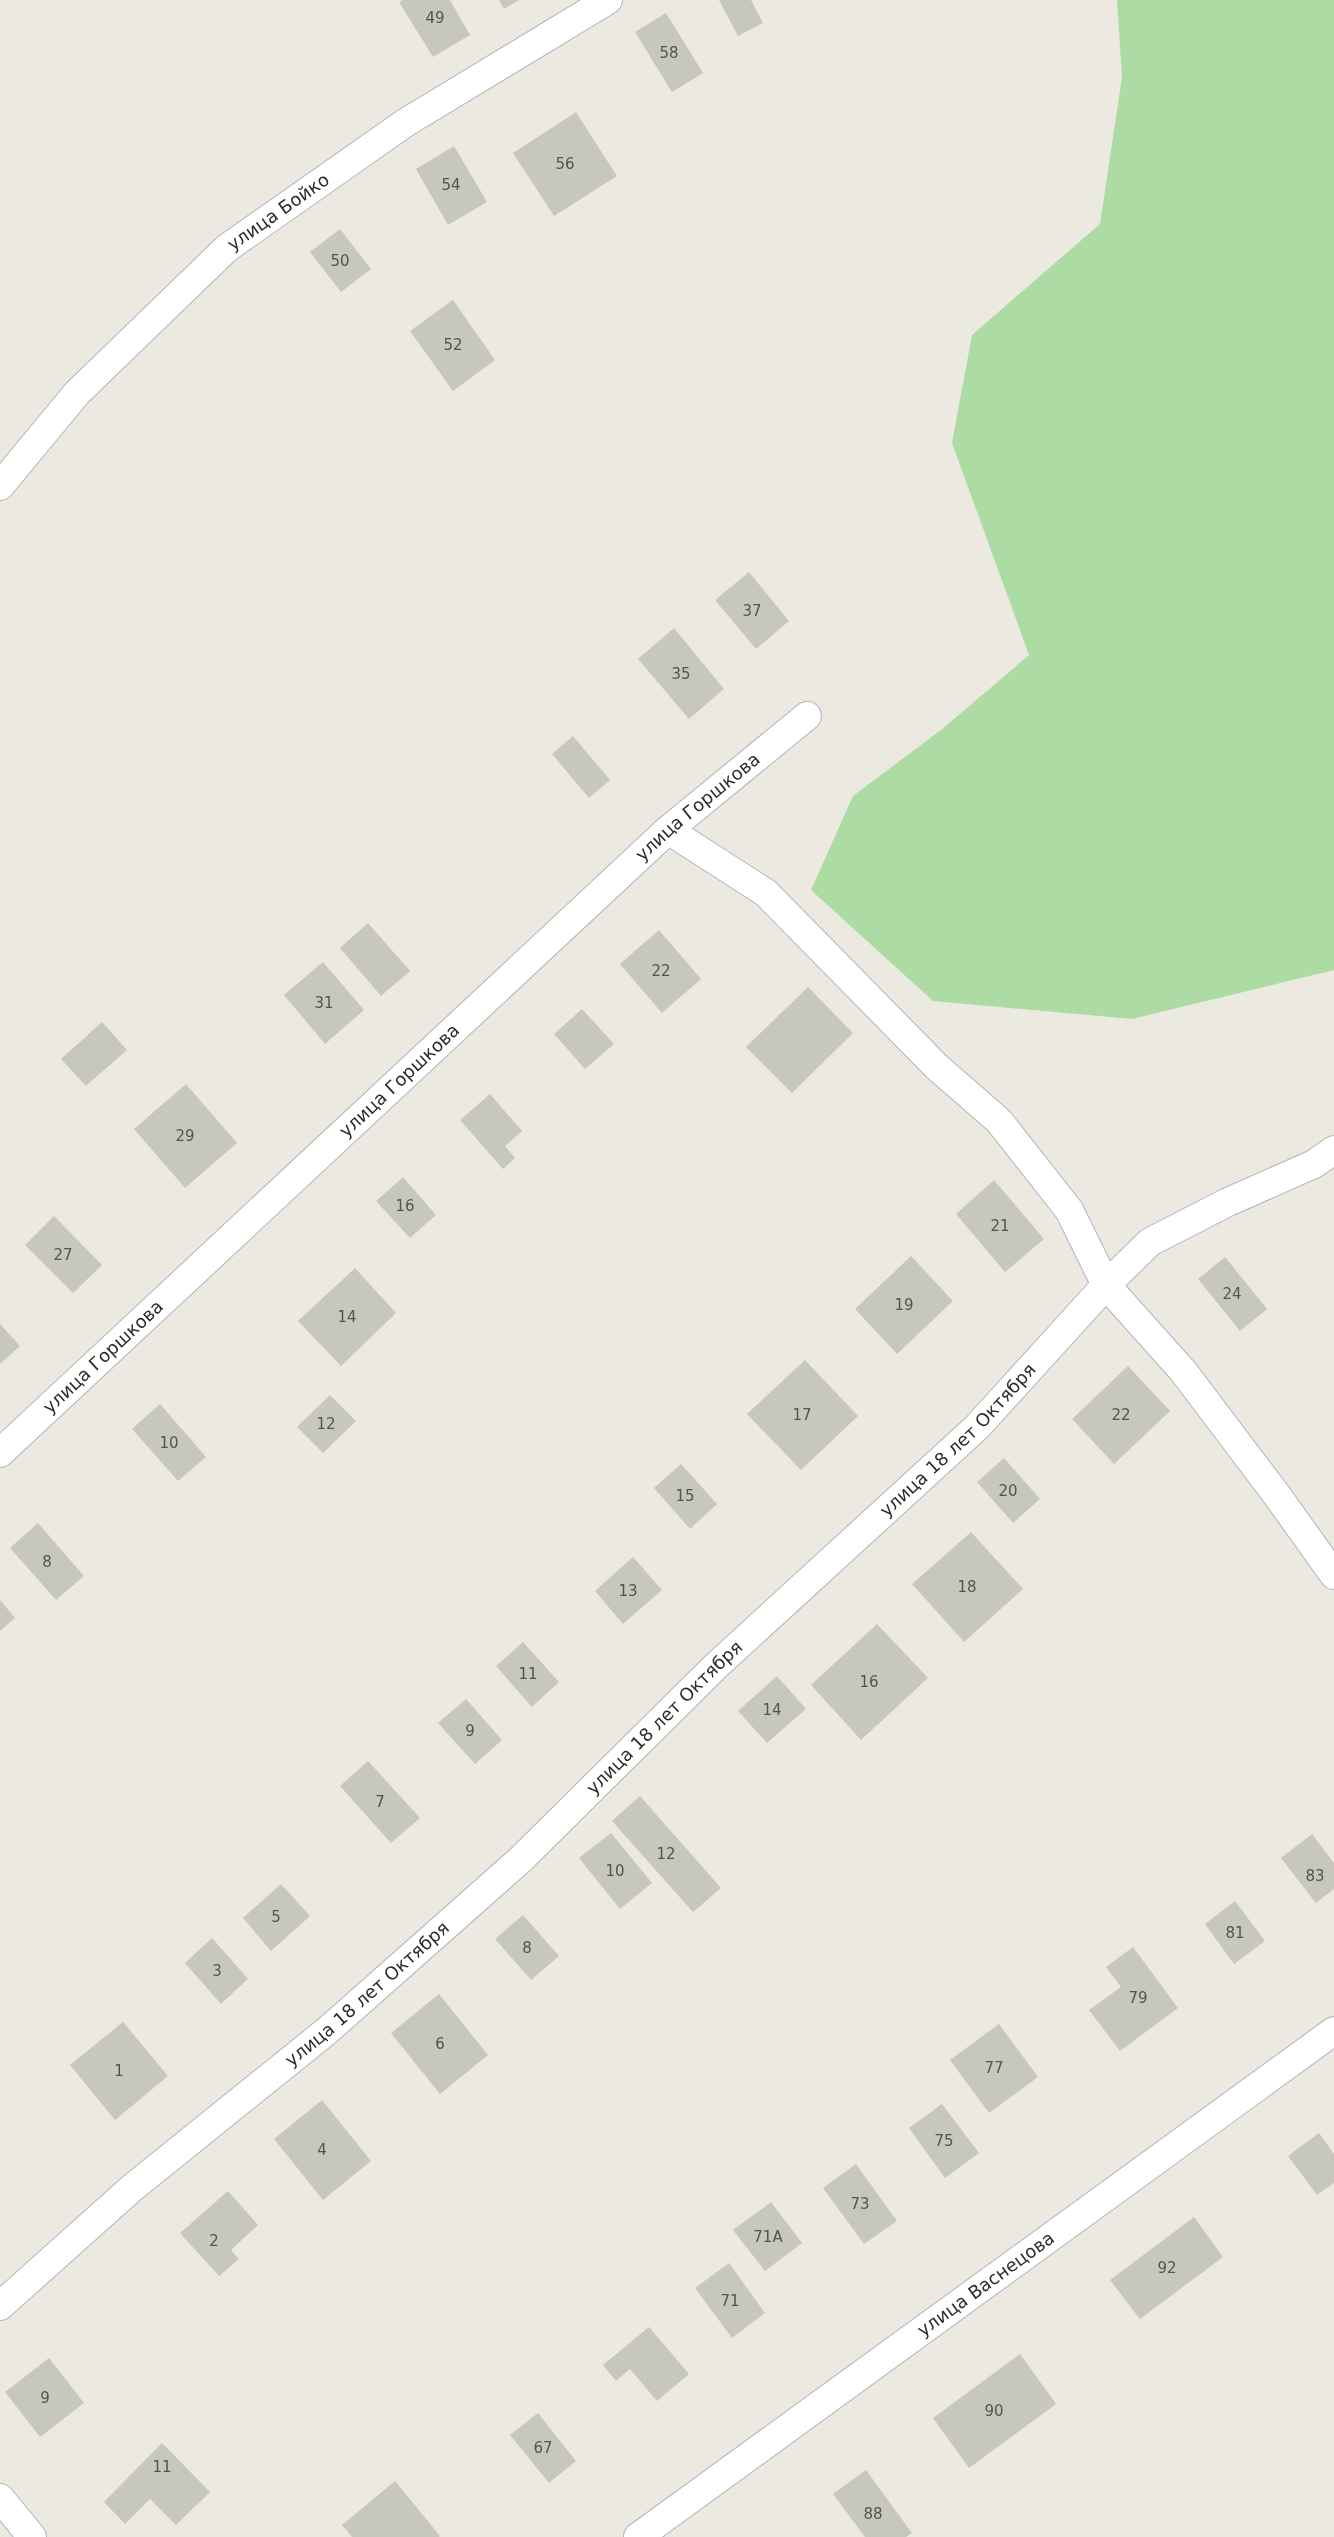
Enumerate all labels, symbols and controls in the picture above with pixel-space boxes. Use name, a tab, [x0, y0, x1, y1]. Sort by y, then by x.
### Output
house number: 49	[425, 9, 445, 27]
house number: 58	[659, 44, 679, 62]
house number: 56	[555, 155, 575, 173]
street label: улица Бойко	[223, 169, 333, 255]
house number: 54	[441, 176, 461, 194]
house number: 50	[330, 252, 350, 270]
house number: 52	[443, 336, 463, 354]
house number: 37	[742, 602, 762, 620]
house number: 35	[671, 665, 691, 683]
street label: улица Горшкова	[631, 748, 764, 865]
house number: 22	[651, 962, 671, 980]
house number: 31	[314, 994, 334, 1012]
street label: улица Горшкова	[335, 1019, 463, 1141]
house number: 29	[175, 1127, 195, 1145]
house number: 16	[395, 1197, 415, 1215]
house number: 21	[990, 1217, 1010, 1235]
house number: 27	[53, 1246, 73, 1264]
house number: 24	[1222, 1285, 1242, 1303]
street label: улица Горшкова	[38, 1295, 167, 1417]
house number: 19	[894, 1296, 914, 1314]
house number: 14	[337, 1308, 357, 1326]
street label: улица 18 лет Октября	[875, 1359, 1040, 1521]
house number: 17	[792, 1406, 812, 1424]
house number: 22	[1111, 1406, 1131, 1424]
house number: 12	[316, 1415, 336, 1433]
house number: 10	[159, 1434, 179, 1452]
house number: 20	[998, 1482, 1018, 1500]
house number: 15	[675, 1487, 695, 1505]
house number: 8	[42, 1553, 52, 1571]
house number: 18	[957, 1578, 977, 1596]
house number: 13	[618, 1582, 638, 1600]
street label: улица 18 лет Октября	[582, 1636, 746, 1798]
house number: 11	[518, 1665, 538, 1683]
house number: 16	[859, 1673, 879, 1691]
house number: 14	[762, 1701, 782, 1719]
house number: 9	[465, 1722, 475, 1740]
house number: 7	[375, 1793, 385, 1811]
house number: 12	[656, 1845, 676, 1863]
house number: 10	[605, 1862, 625, 1880]
house number: 83	[1305, 1867, 1325, 1885]
house number: 5	[271, 1908, 281, 1926]
street label: улица 18 лет Октября	[281, 1917, 453, 2070]
house number: 81	[1225, 1924, 1245, 1942]
house number: 8	[522, 1939, 532, 1957]
house number: 3	[212, 1962, 222, 1980]
house number: 79	[1128, 1989, 1148, 2007]
house number: 6	[435, 2035, 445, 2053]
house number: 77	[984, 2059, 1004, 2077]
house number: 1	[114, 2062, 124, 2080]
house number: 75	[934, 2132, 954, 2150]
house number: 4	[317, 2141, 327, 2159]
house number: 73	[850, 2195, 870, 2213]
street label: улица Васнецова	[913, 2227, 1058, 2340]
house number: 71А	[753, 2228, 783, 2246]
house number: 2	[209, 2232, 219, 2250]
house number: 92	[1157, 2259, 1177, 2277]
house number: 71	[720, 2292, 740, 2310]
house number: 9	[40, 2389, 50, 2407]
house number: 90	[984, 2402, 1004, 2420]
house number: 67	[533, 2439, 553, 2457]
house number: 11	[152, 2458, 172, 2476]
house number: 88	[863, 2505, 883, 2523]

